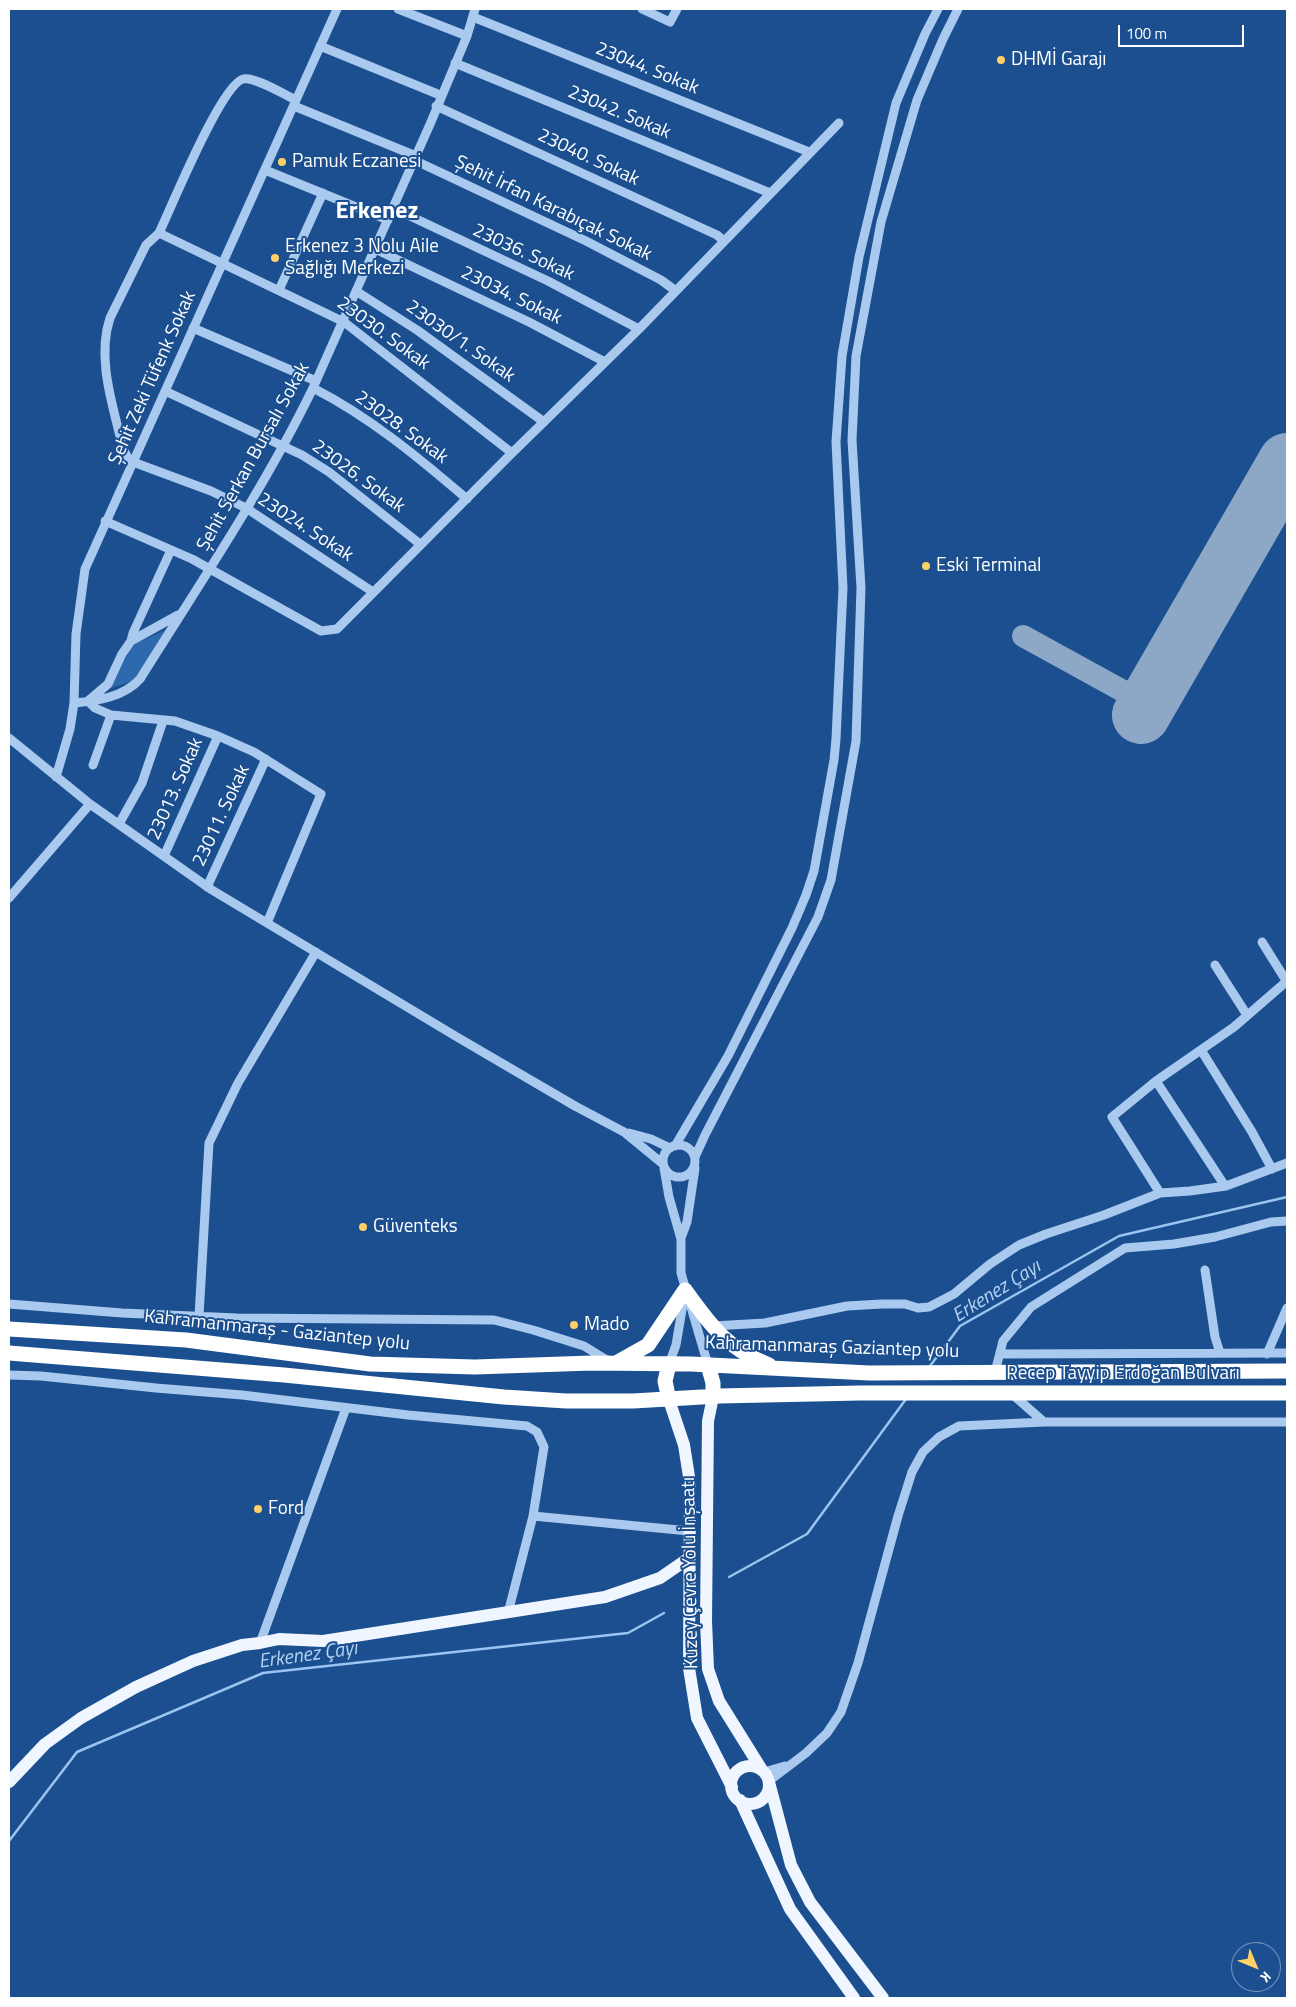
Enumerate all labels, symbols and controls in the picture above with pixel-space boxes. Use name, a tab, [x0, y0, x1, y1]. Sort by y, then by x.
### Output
scale bar	[1121, 15, 1247, 47]
text: 100 m	[1126, 22, 1167, 45]
street label: 23044. Sokak	[592, 38, 702, 100]
place label: DHMİ Garajı	[1011, 49, 1107, 71]
marker: DHMİ Garajı	[995, 54, 1007, 66]
street label: 23042. Sokak	[564, 81, 674, 145]
street label: 23040. Sokak	[534, 125, 642, 191]
place label: Pamuk Eczanesi	[292, 151, 422, 173]
street label: Şehit İrfan Karabıçak Sokak	[451, 151, 655, 267]
marker: Pamuk Eczanesi	[276, 156, 288, 168]
district label: Erkenez	[335, 198, 419, 226]
street label: 23036. Sokak	[469, 220, 577, 286]
place label: Erkenez 3 Nolu Aile Sağlığı Merkezi	[285, 236, 439, 280]
marker: Erkenez 3 Nolu Aile Sağlığı Merkezi	[269, 252, 281, 264]
street label: 23034. Sokak	[457, 262, 565, 330]
street label: Şehit Zeki Tüfenk Sokak	[104, 288, 202, 468]
street label: 23030. Sokak	[332, 293, 434, 375]
street label: 23030/1. Sokak	[401, 296, 519, 388]
street label: Şehit Serkan Bursalı Sokak	[193, 359, 315, 555]
street label: 23028. Sokak	[350, 387, 452, 469]
street label: 23026. Sokak	[307, 436, 409, 518]
street label: 23024. Sokak	[253, 489, 357, 567]
place label: Eski Terminal	[936, 555, 1041, 577]
marker: Eski Terminal	[920, 560, 932, 572]
street label: 23013. Sokak	[143, 734, 209, 844]
street label: 23011. Sokak	[189, 762, 255, 870]
place label: Güventeks	[373, 1216, 458, 1238]
marker: Güventeks	[357, 1221, 369, 1233]
water label: Erkenez Çayı	[949, 1256, 1045, 1328]
street label: Kahramanmaraş - Gaziantep yolu	[143, 1306, 411, 1356]
place label: Mado	[584, 1314, 630, 1336]
marker: Mado	[568, 1319, 580, 1331]
street label: Kahramanmaraş Gaziantep yolu	[704, 1332, 960, 1364]
street label: Recep Tayyip Erdoğan Bulvarı	[1006, 1363, 1240, 1385]
street label: Kuzey Çevre Yolu İnşaatı	[678, 1477, 704, 1669]
place label: Ford	[268, 1498, 304, 1520]
marker: Ford	[252, 1503, 264, 1515]
water label: Erkenez Çayı	[257, 1637, 359, 1675]
north arrow	[1231, 1942, 1281, 1992]
text: K	[1256, 1967, 1277, 1988]

